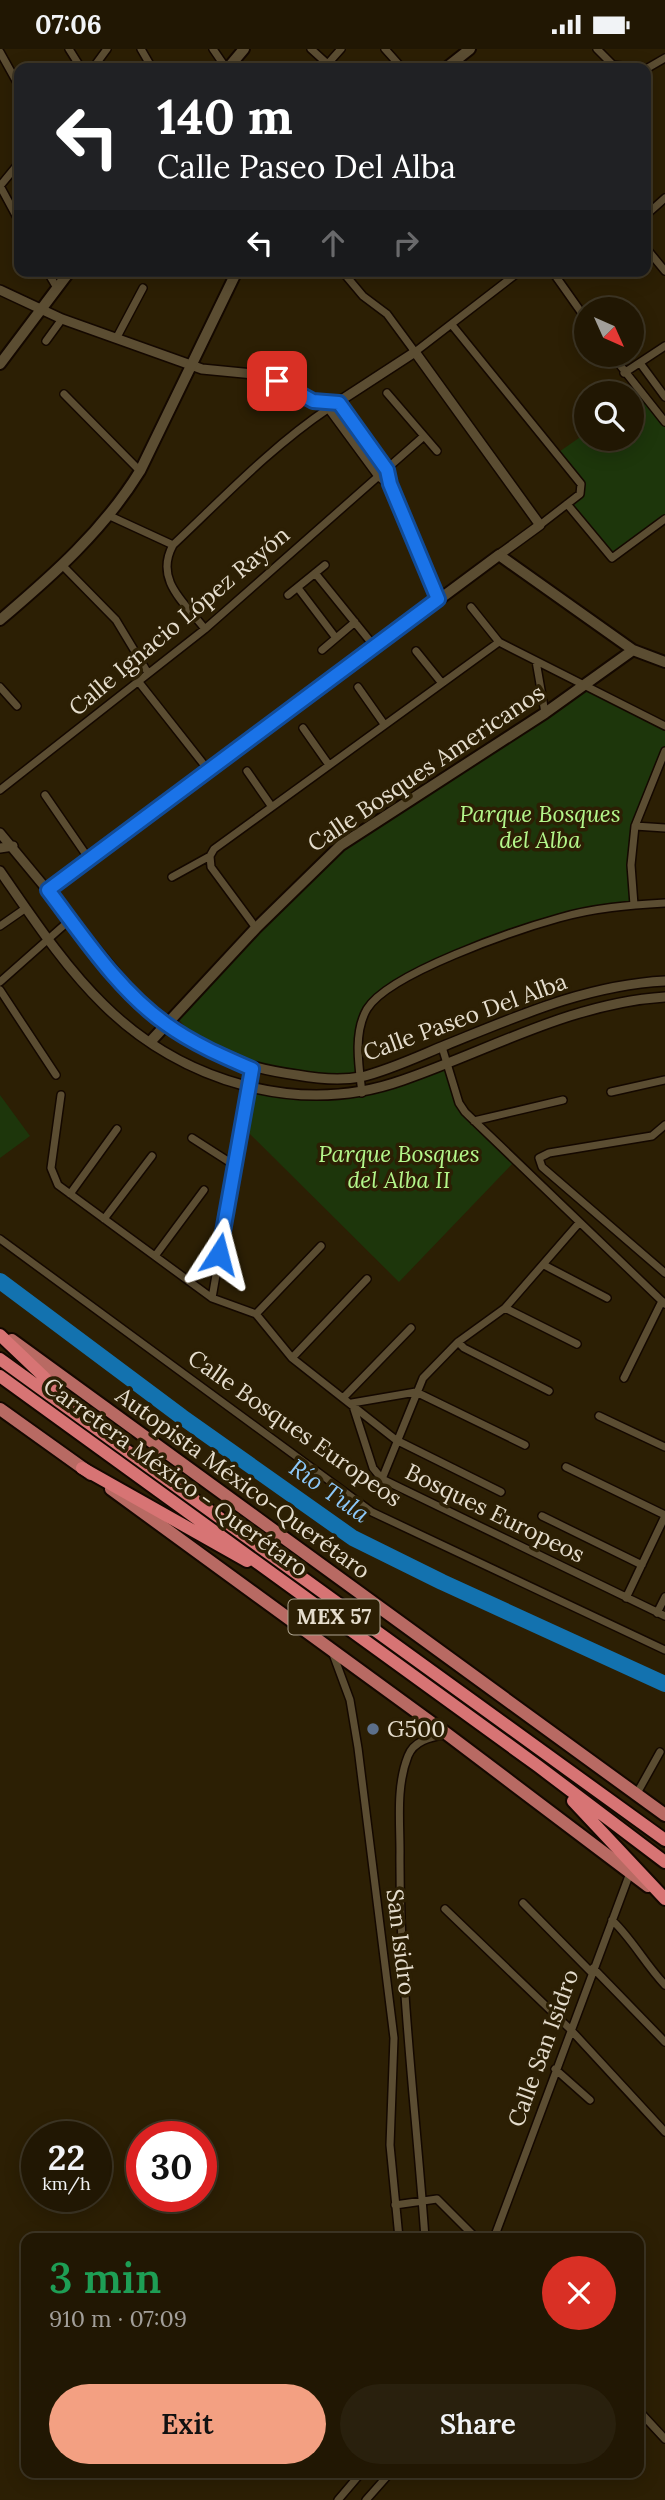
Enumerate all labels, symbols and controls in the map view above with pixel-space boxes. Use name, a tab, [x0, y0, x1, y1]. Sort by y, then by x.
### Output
text: 07:06	[35, 8, 102, 41]
text: 140 m	[157, 85, 293, 147]
icon: left	[42, 91, 133, 182]
text: Calle Paseo Del Alba	[157, 146, 456, 187]
icon: left	[241, 224, 279, 262]
icon: ahead	[314, 224, 352, 262]
icon: right	[387, 224, 425, 262]
north arrow	[574, 297, 644, 367]
map controls	[574, 297, 644, 451]
pin	[247, 351, 307, 411]
icon: arrive	[258, 362, 296, 400]
button: search	[574, 381, 644, 451]
street label: Calle Ignacio López Rayón	[62, 520, 295, 721]
street label: Calle Bosques Americanos	[302, 677, 550, 858]
park label: Parque Bosques del Alba	[459, 799, 621, 854]
street label: Calle Paseo Del Alba	[359, 966, 571, 1067]
park label: Parque Bosques del Alba II	[318, 1139, 480, 1194]
position arrow	[182, 1217, 256, 1291]
street label: Calle Bosques Europeos	[183, 1343, 408, 1513]
street label: Carretera México - Querétaro	[38, 1371, 315, 1583]
street label: Autopista México-Querétaro	[110, 1380, 376, 1585]
water label: Río Tula	[283, 1452, 376, 1530]
street label: Bosques Europeos	[401, 1457, 590, 1569]
road number: MEX 57	[288, 1599, 380, 1635]
place label: G500	[387, 1714, 446, 1743]
marker: G500	[365, 1721, 381, 1737]
street label: San Isidro	[381, 1887, 422, 1997]
street label: Calle San Isidro	[501, 1965, 584, 2131]
speed limit sign: 30	[126, 2121, 217, 2212]
text: 22	[48, 2135, 85, 2180]
text: km/h	[42, 2172, 91, 2195]
text: 3 min	[49, 2251, 161, 2305]
button: close	[542, 2256, 616, 2330]
text: 910 m · 07:09	[49, 2304, 187, 2333]
button: Exit	[49, 2384, 326, 2464]
button: Share	[340, 2384, 616, 2464]

